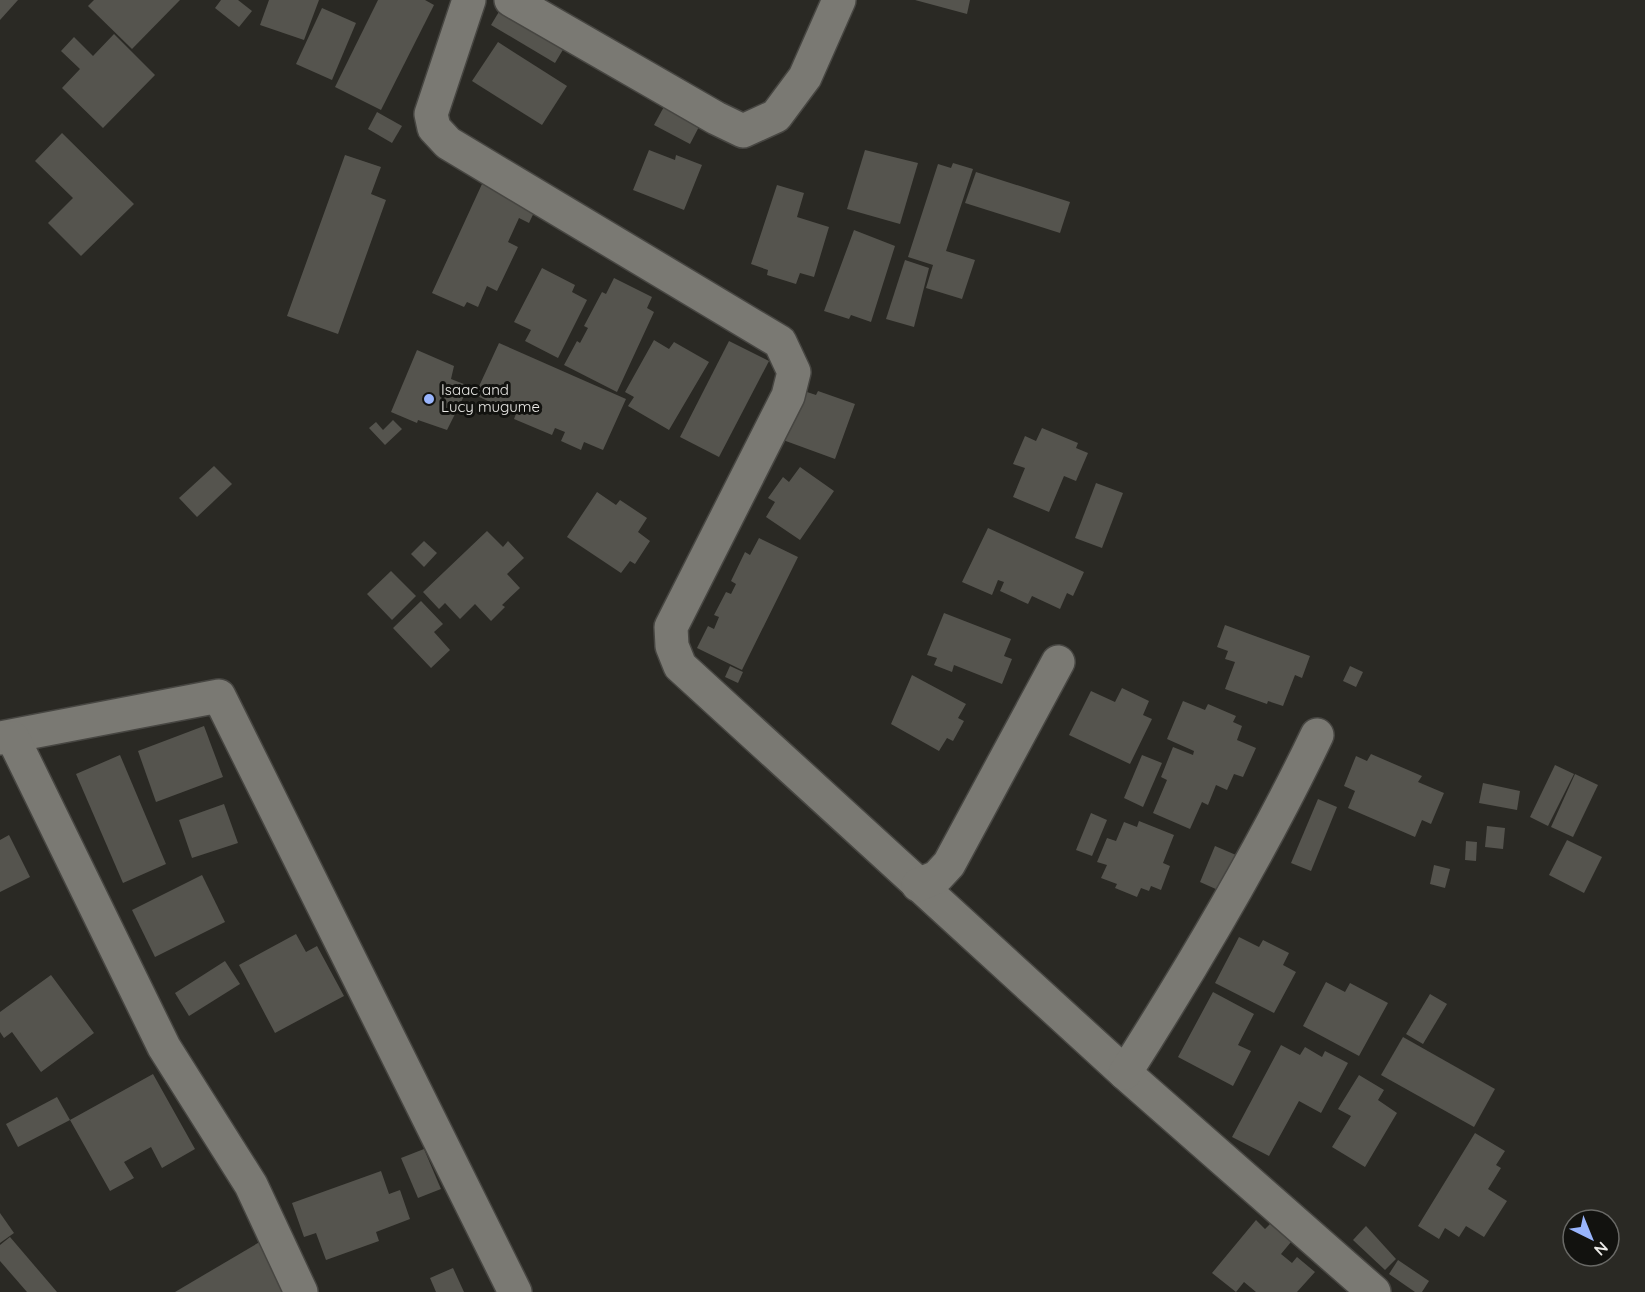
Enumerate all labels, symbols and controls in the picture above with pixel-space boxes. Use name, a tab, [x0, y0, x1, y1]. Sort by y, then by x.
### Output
place label: Isaac and Lucy mugume	[441, 380, 540, 416]
marker: Isaac and Lucy mugume	[422, 392, 436, 406]
north arrow	[1561, 1208, 1621, 1268]
text: N	[1590, 1238, 1612, 1260]

